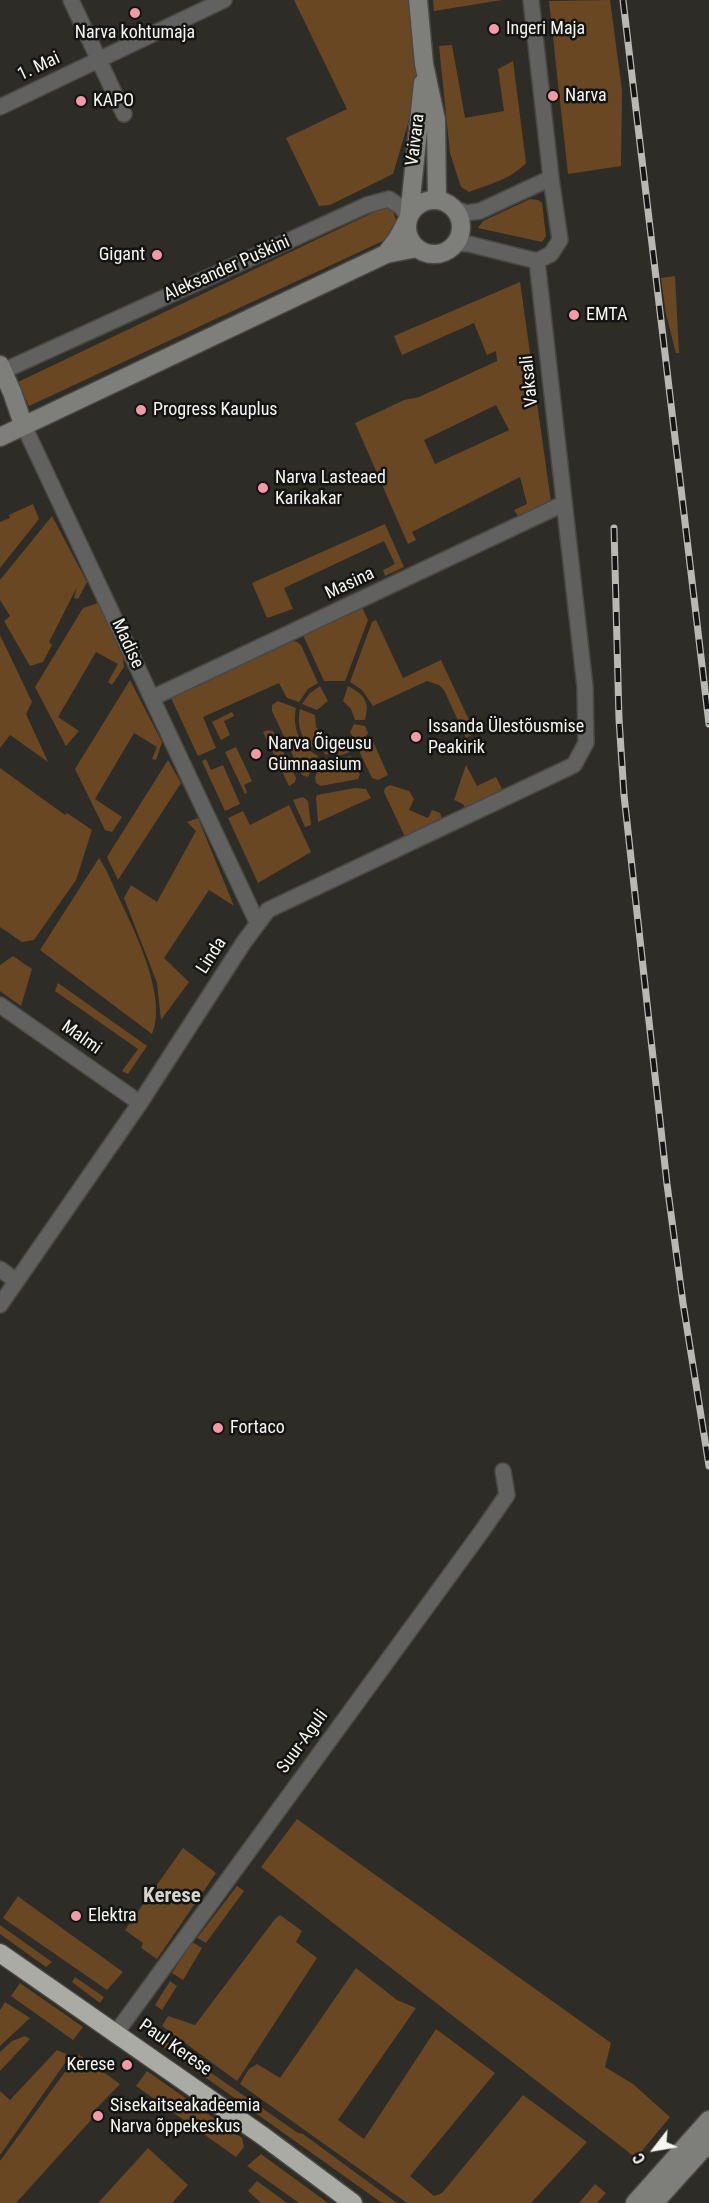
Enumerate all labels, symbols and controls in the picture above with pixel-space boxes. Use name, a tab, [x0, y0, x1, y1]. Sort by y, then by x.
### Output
marker: Narva kohtumaja	[128, 6, 142, 20]
place label: Ingeri Maja	[506, 18, 585, 40]
place label: Narva kohtumaja	[75, 22, 195, 44]
marker: Ingeri Maja	[487, 22, 501, 36]
street label: 1. Mai	[14, 48, 64, 86]
place label: Narva	[565, 85, 607, 107]
marker: Narva	[546, 89, 560, 103]
place label: KAPO	[93, 90, 134, 112]
marker: KAPO	[74, 94, 88, 108]
street label: Vaivara	[402, 113, 430, 167]
street label: Aleksander Puškini	[161, 232, 293, 306]
place label: Gigant	[99, 244, 145, 266]
marker: Gigant	[150, 248, 164, 262]
place label: EMTA	[586, 304, 627, 326]
marker: EMTA	[567, 308, 581, 322]
street label: Vaksali	[517, 354, 543, 408]
place label: Progress Kauplus	[153, 399, 278, 421]
marker: Progress Kauplus	[134, 403, 148, 417]
place label: Narva Lasteaed Karikakar	[275, 467, 386, 510]
marker: Narva Lasteaed Karikakar	[256, 481, 270, 495]
street label: Masina	[322, 563, 378, 605]
street label: Madise	[106, 616, 148, 672]
place label: Issanda Ülestõusmise Peakirik	[428, 716, 584, 758]
marker: Issanda Ülestõusmise Peakirik	[409, 730, 423, 744]
place label: Narva Õigeusu Gümnaasium	[268, 733, 372, 776]
marker: Narva Õigeusu Gümnaasium	[249, 747, 263, 761]
street label: Linda	[192, 934, 232, 978]
street label: Malmi	[57, 1017, 105, 1059]
place label: Fortaco	[230, 1417, 285, 1439]
marker: Fortaco	[211, 1421, 225, 1435]
street label: Suur-Aguli	[273, 1706, 333, 1778]
district label: Kerese	[143, 1884, 201, 1910]
place label: Elektra	[88, 1905, 137, 1927]
marker: Elektra	[69, 1909, 83, 1923]
street label: Paul Kerese	[134, 2015, 216, 2081]
place label: Kerese	[67, 2054, 115, 2076]
marker: Kerese	[120, 2058, 134, 2072]
place label: Sisekaitseakadeemia Narva õppekeskus	[110, 2095, 260, 2138]
marker: Sisekaitseakadeemia Narva õppekeskus	[91, 2109, 105, 2123]
north arrow	[625, 2119, 685, 2179]
text: С	[629, 2150, 650, 2167]

